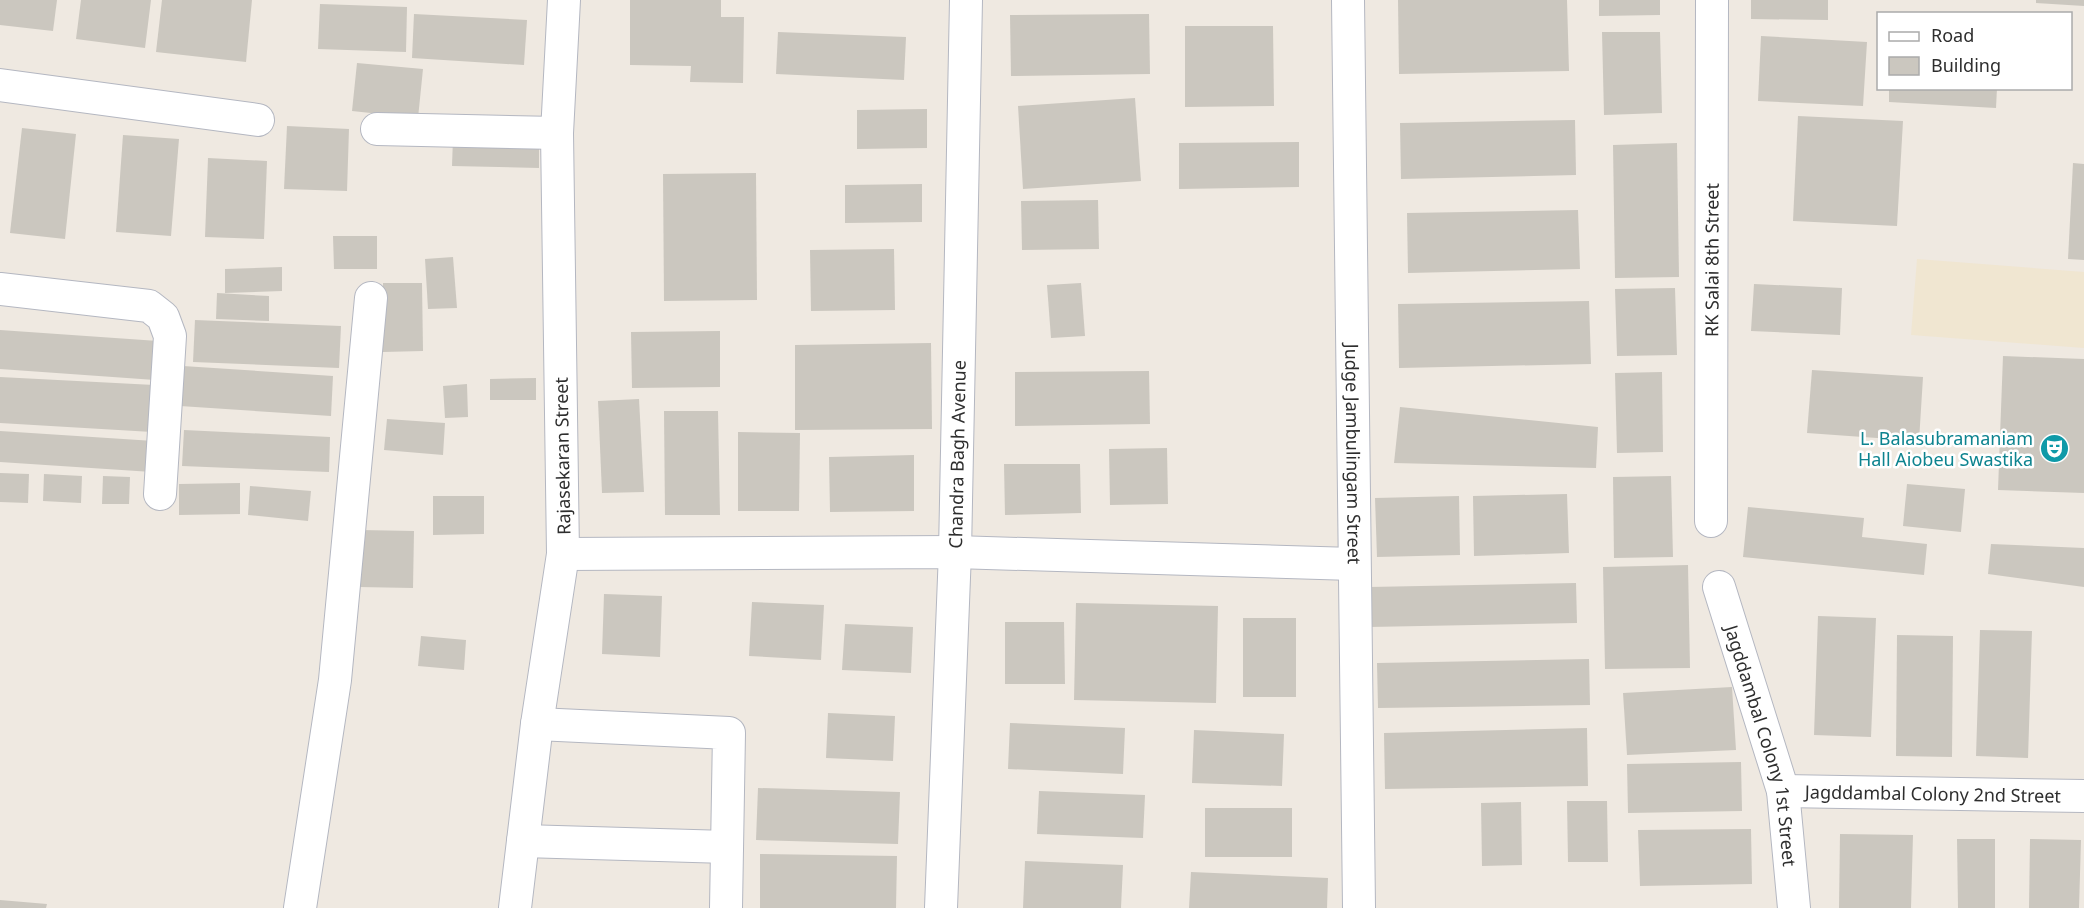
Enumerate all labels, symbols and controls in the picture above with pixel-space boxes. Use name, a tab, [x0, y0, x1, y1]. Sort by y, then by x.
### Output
legend	[1877, 12, 2072, 90]
text: Road	[1931, 23, 1974, 47]
text: Building	[1931, 53, 2001, 77]
street label: RK Salai 8th Street	[1699, 182, 1724, 337]
street label: Judge Jambulingam Street	[1340, 342, 1367, 565]
street label: Chandra Bagh Avenue	[943, 360, 971, 549]
street label: Rajasekaran Street	[549, 376, 575, 535]
place label: L. Balasubramaniam Hall Aiobeu Swastika	[1858, 426, 2033, 471]
theatre icon: L. Balasubramaniam Hall Aiobeu Swastika	[2038, 432, 2070, 464]
street label: Jagddambal Colony 1st Street	[1719, 620, 1802, 868]
street label: Jagddambal Colony 2nd Street	[1803, 779, 2062, 808]

